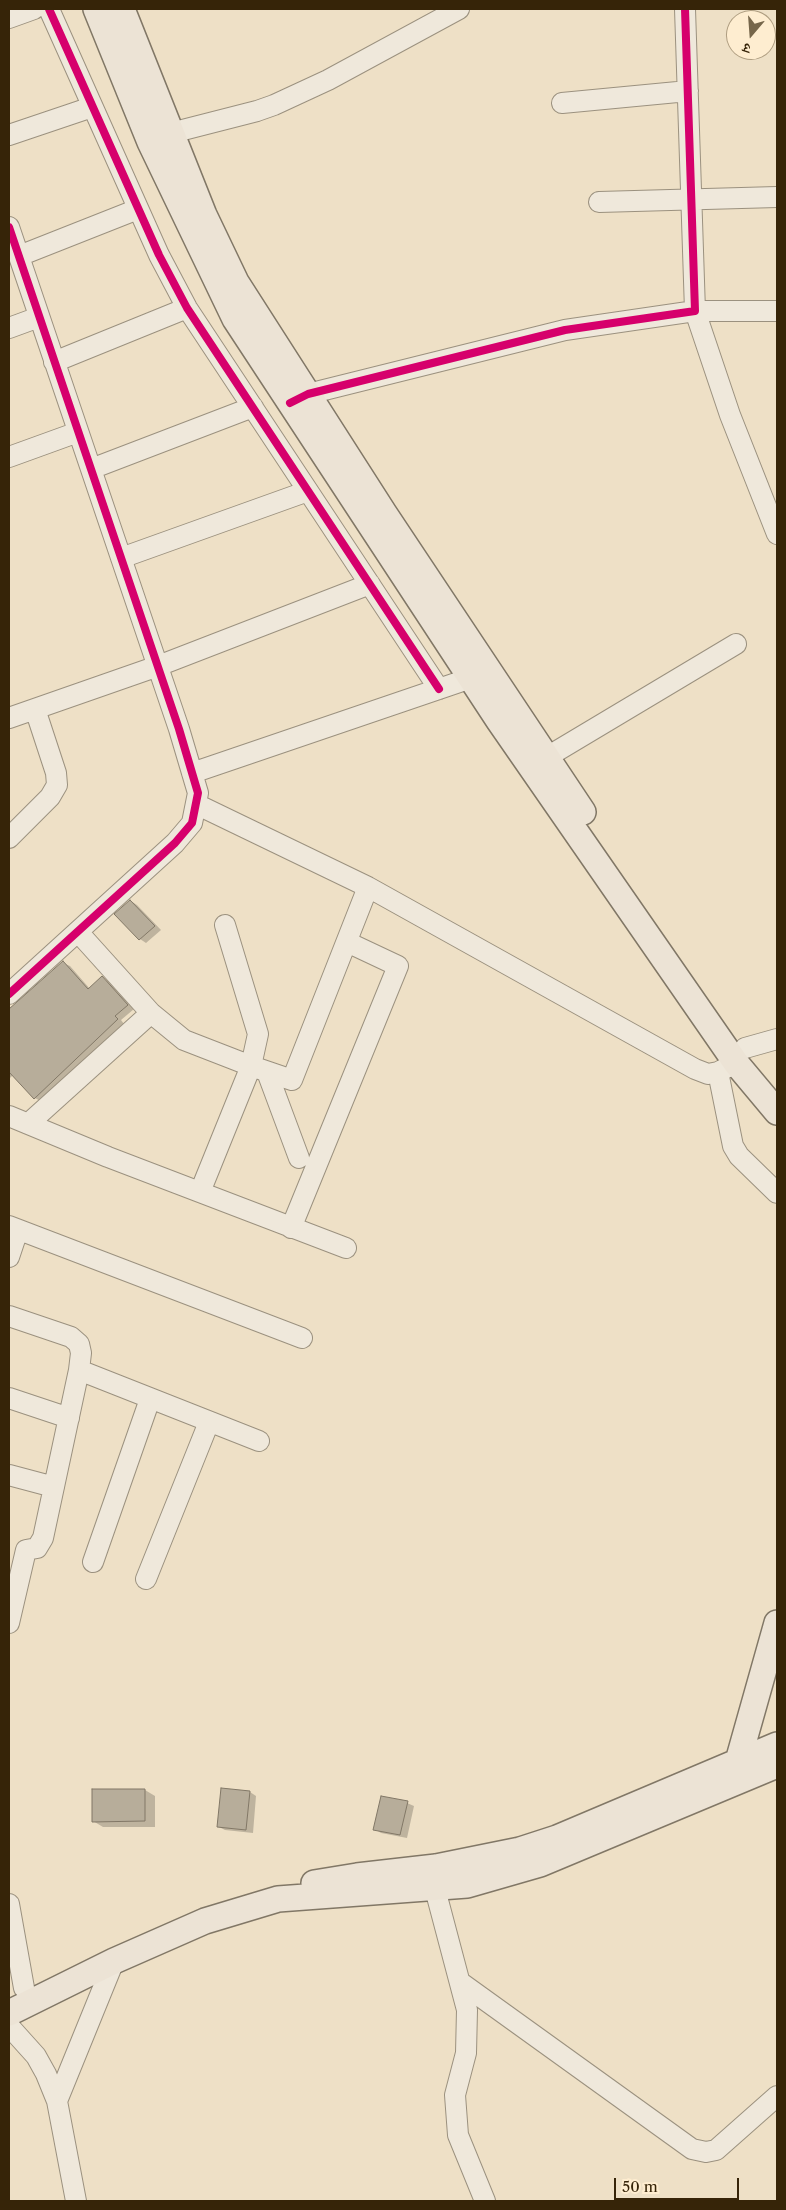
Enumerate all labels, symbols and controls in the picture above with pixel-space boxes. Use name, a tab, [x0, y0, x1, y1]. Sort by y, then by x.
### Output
north arrow	[726, 10, 776, 60]
text: उ	[741, 39, 753, 58]
scale bar	[616, 2168, 741, 2200]
text: 50 m	[622, 2177, 658, 2196]

